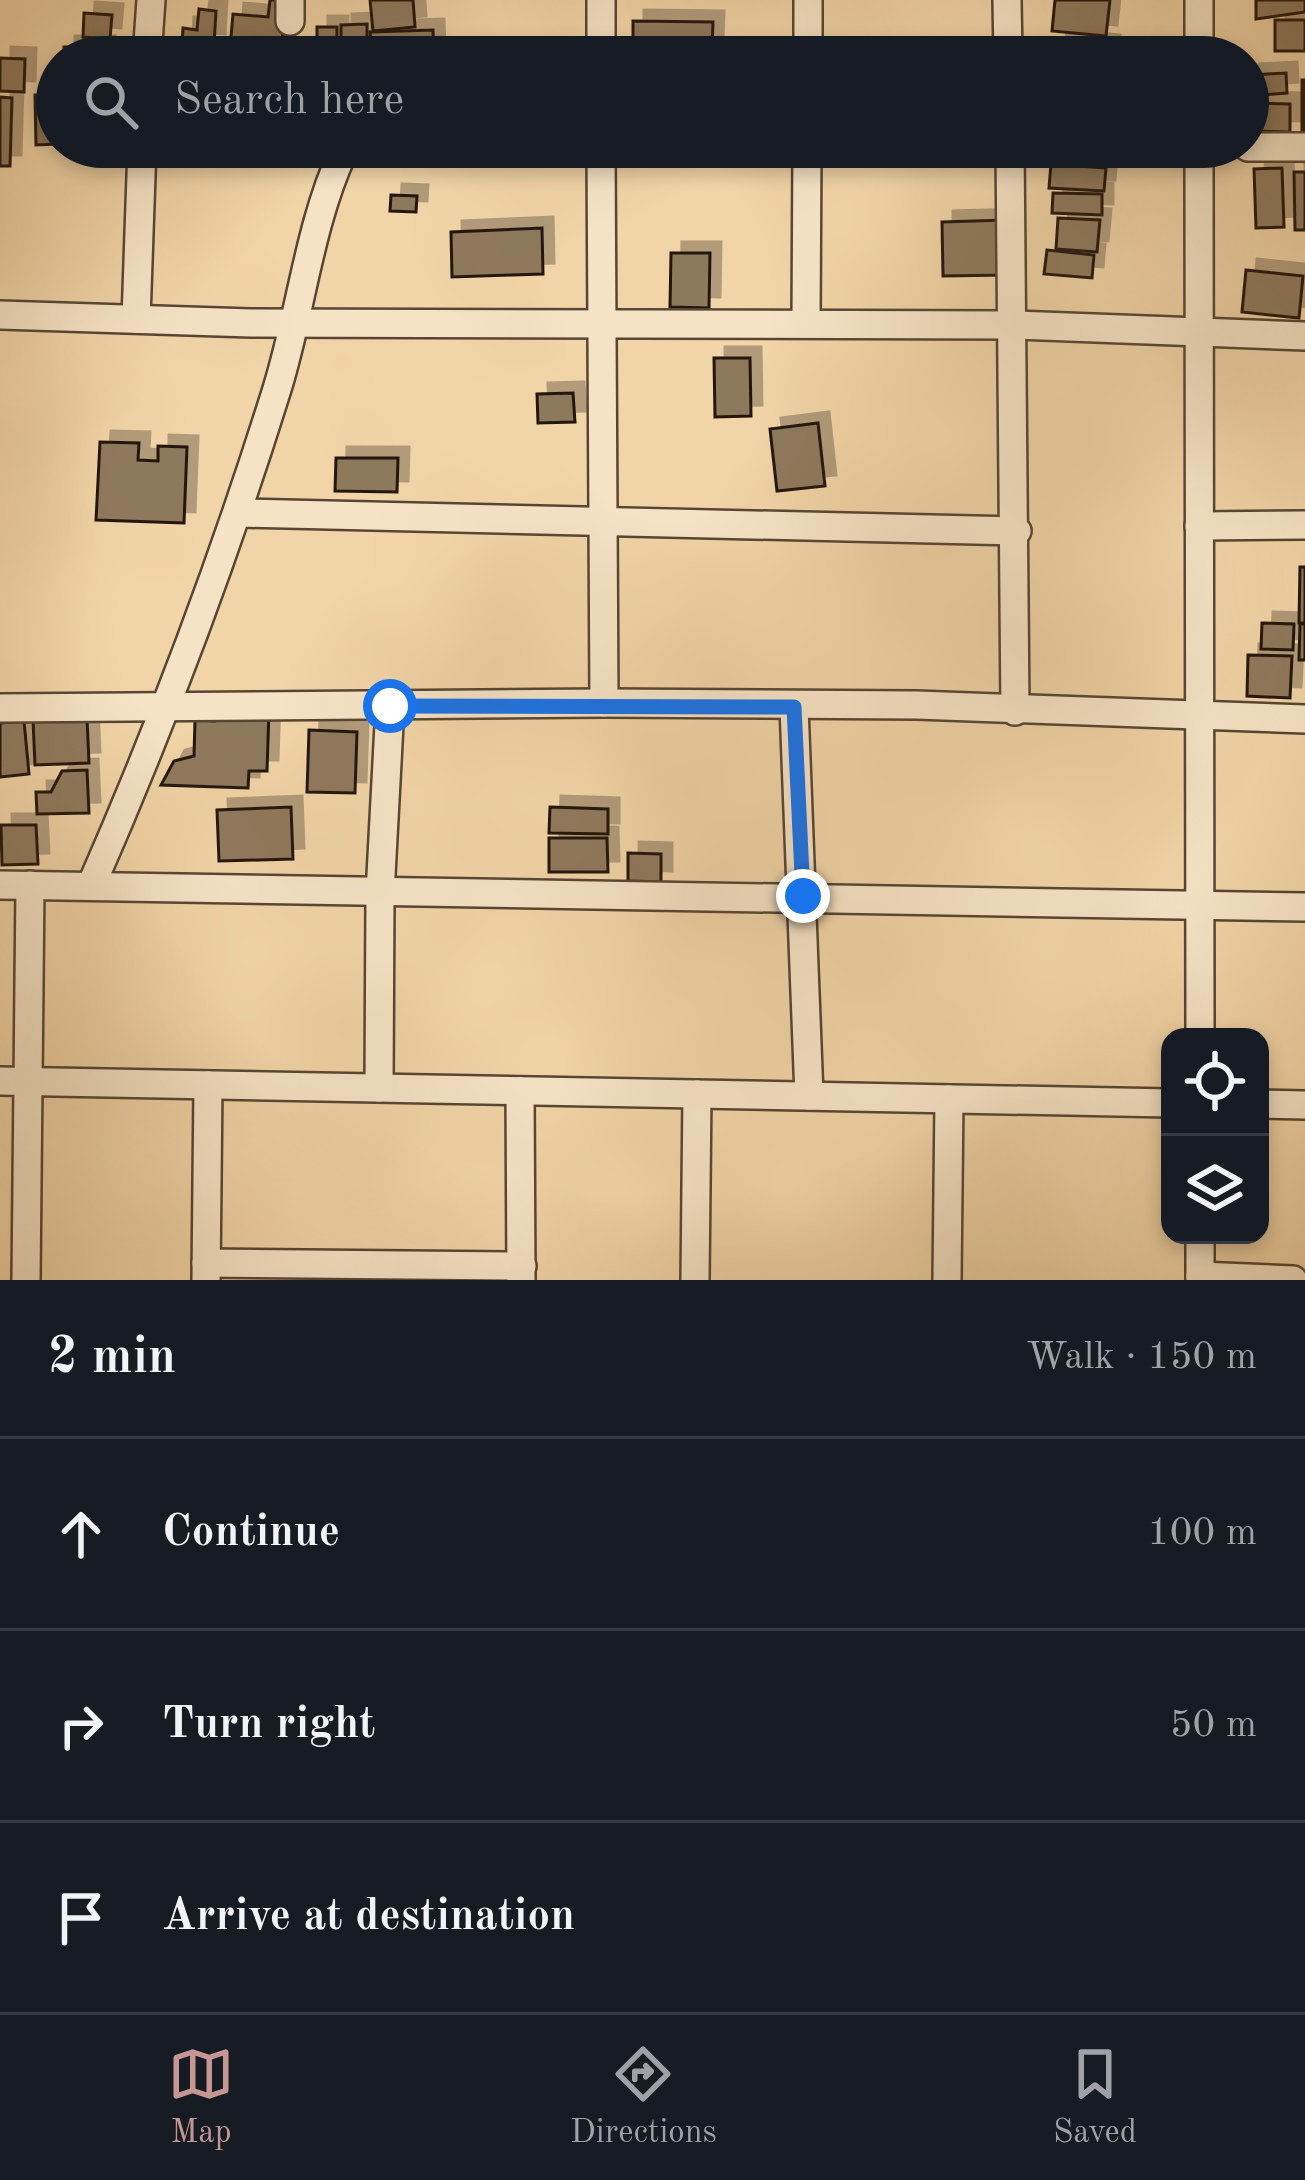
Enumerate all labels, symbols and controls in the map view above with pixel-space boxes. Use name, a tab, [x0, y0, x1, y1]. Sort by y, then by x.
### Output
search box	[36, 36, 1269, 168]
icon: search	[78, 69, 144, 135]
text: Search here	[174, 79, 404, 124]
route start	[363, 679, 417, 733]
route end	[776, 869, 830, 923]
map controls	[1161, 1028, 1269, 1244]
button: locate	[1161, 1028, 1269, 1136]
button: layers	[1161, 1136, 1269, 1244]
text: 2 min	[48, 1333, 176, 1384]
text: Walk · 150 m	[1026, 1338, 1257, 1377]
icon: ahead	[48, 1501, 114, 1567]
text: Continue	[162, 1511, 340, 1556]
text: 100 m	[1147, 1514, 1257, 1553]
icon: right	[48, 1693, 114, 1759]
text: Turn right	[162, 1703, 375, 1748]
text: 50 m	[1170, 1706, 1257, 1745]
icon: arrive	[48, 1885, 114, 1951]
text: Arrive at destination	[162, 1895, 575, 1940]
tab: Map	[168, 2041, 234, 2154]
tab: Directions	[570, 2041, 717, 2154]
tab: Saved	[1053, 2041, 1137, 2154]

